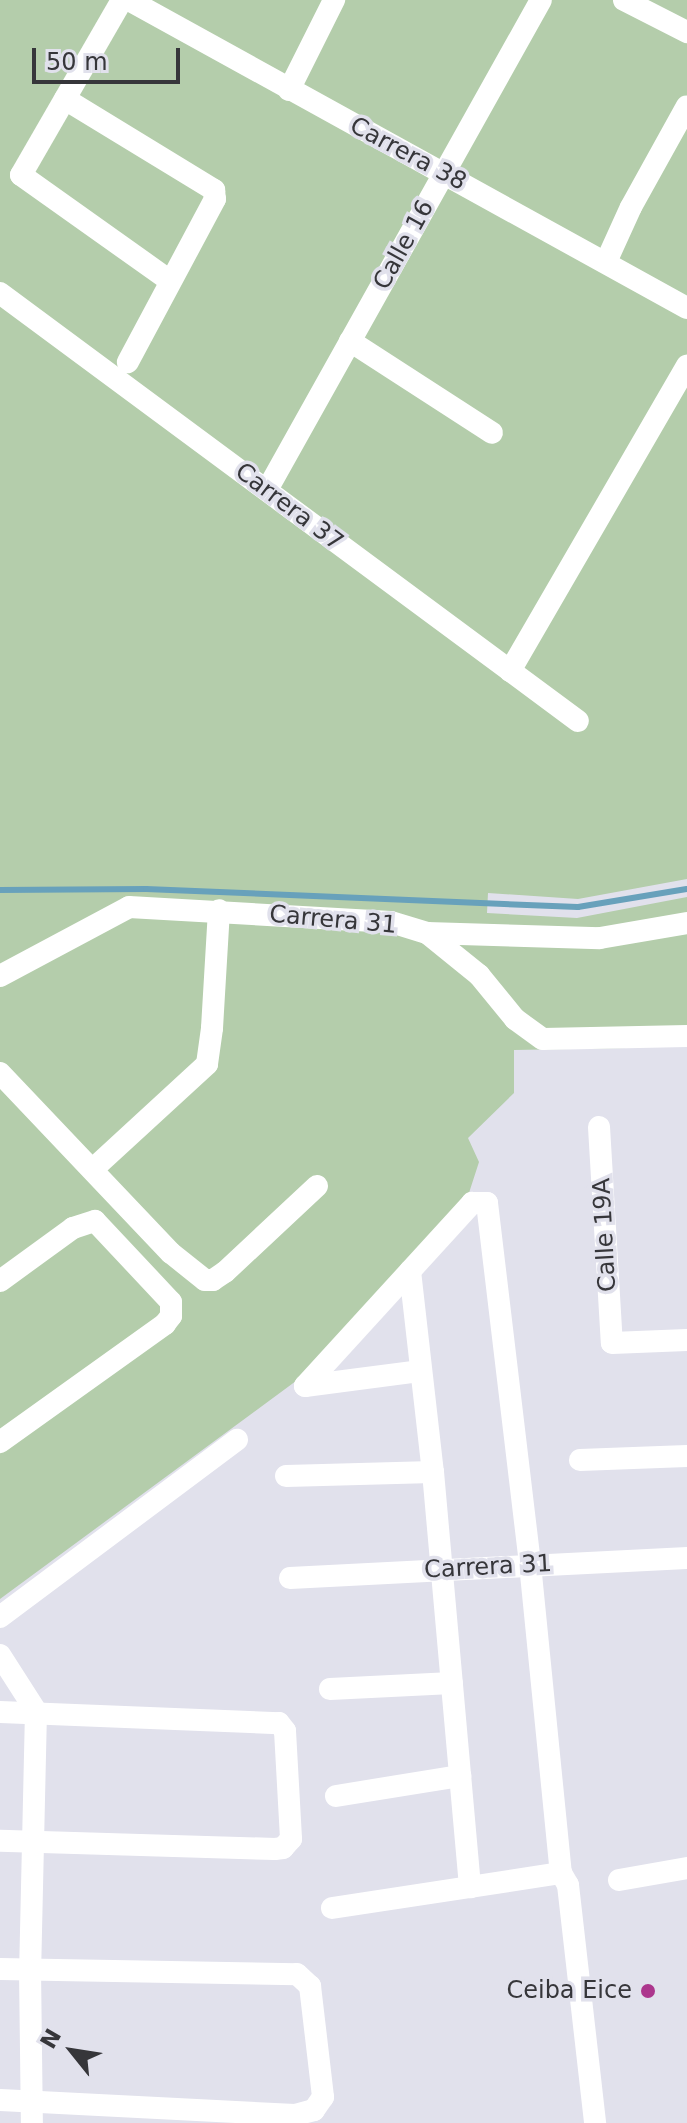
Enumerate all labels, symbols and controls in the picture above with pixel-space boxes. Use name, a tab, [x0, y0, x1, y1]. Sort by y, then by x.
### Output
scale bar	[36, 32, 184, 82]
text: 50 m	[46, 48, 108, 76]
street label: Carrera 38	[345, 111, 471, 197]
street label: Calle 16	[368, 195, 440, 295]
street label: Carrera 37	[229, 457, 349, 557]
street label: Carrera 31	[268, 900, 398, 940]
street label: Calle 19A	[588, 1177, 622, 1293]
street label: Carrera 31	[423, 1549, 553, 1585]
place label: Ceiba Eice	[506, 1977, 632, 2005]
marker: Ceiba Eice	[639, 1982, 657, 2000]
north arrow	[32, 2011, 112, 2091]
text: N	[35, 2025, 66, 2053]

